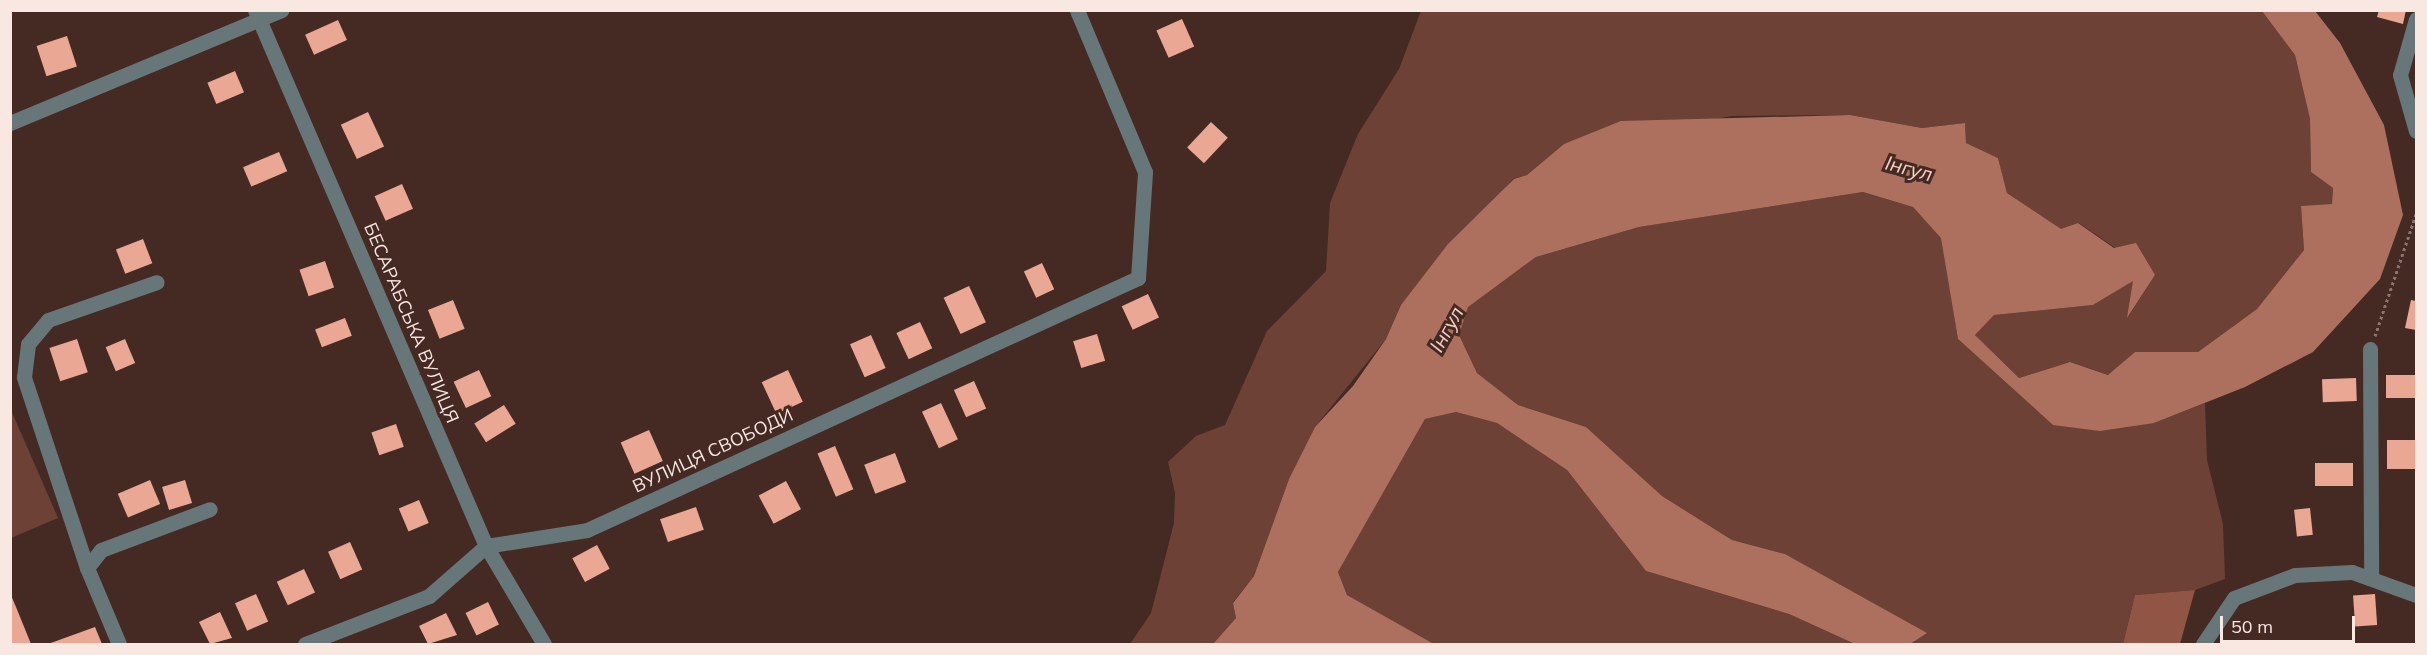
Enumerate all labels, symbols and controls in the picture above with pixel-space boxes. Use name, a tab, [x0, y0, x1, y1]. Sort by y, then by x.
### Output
water label: Інгул	[1883, 150, 1935, 186]
street label: БЕСАРАБСЬКА ВУЛИЦЯ	[359, 220, 463, 426]
water label: Інгул	[1424, 302, 1468, 356]
street label: ВУЛИЦЯ СВОБОДИ	[629, 404, 797, 498]
scale bar	[2223, 604, 2358, 642]
text: 50 m	[2231, 615, 2273, 638]

